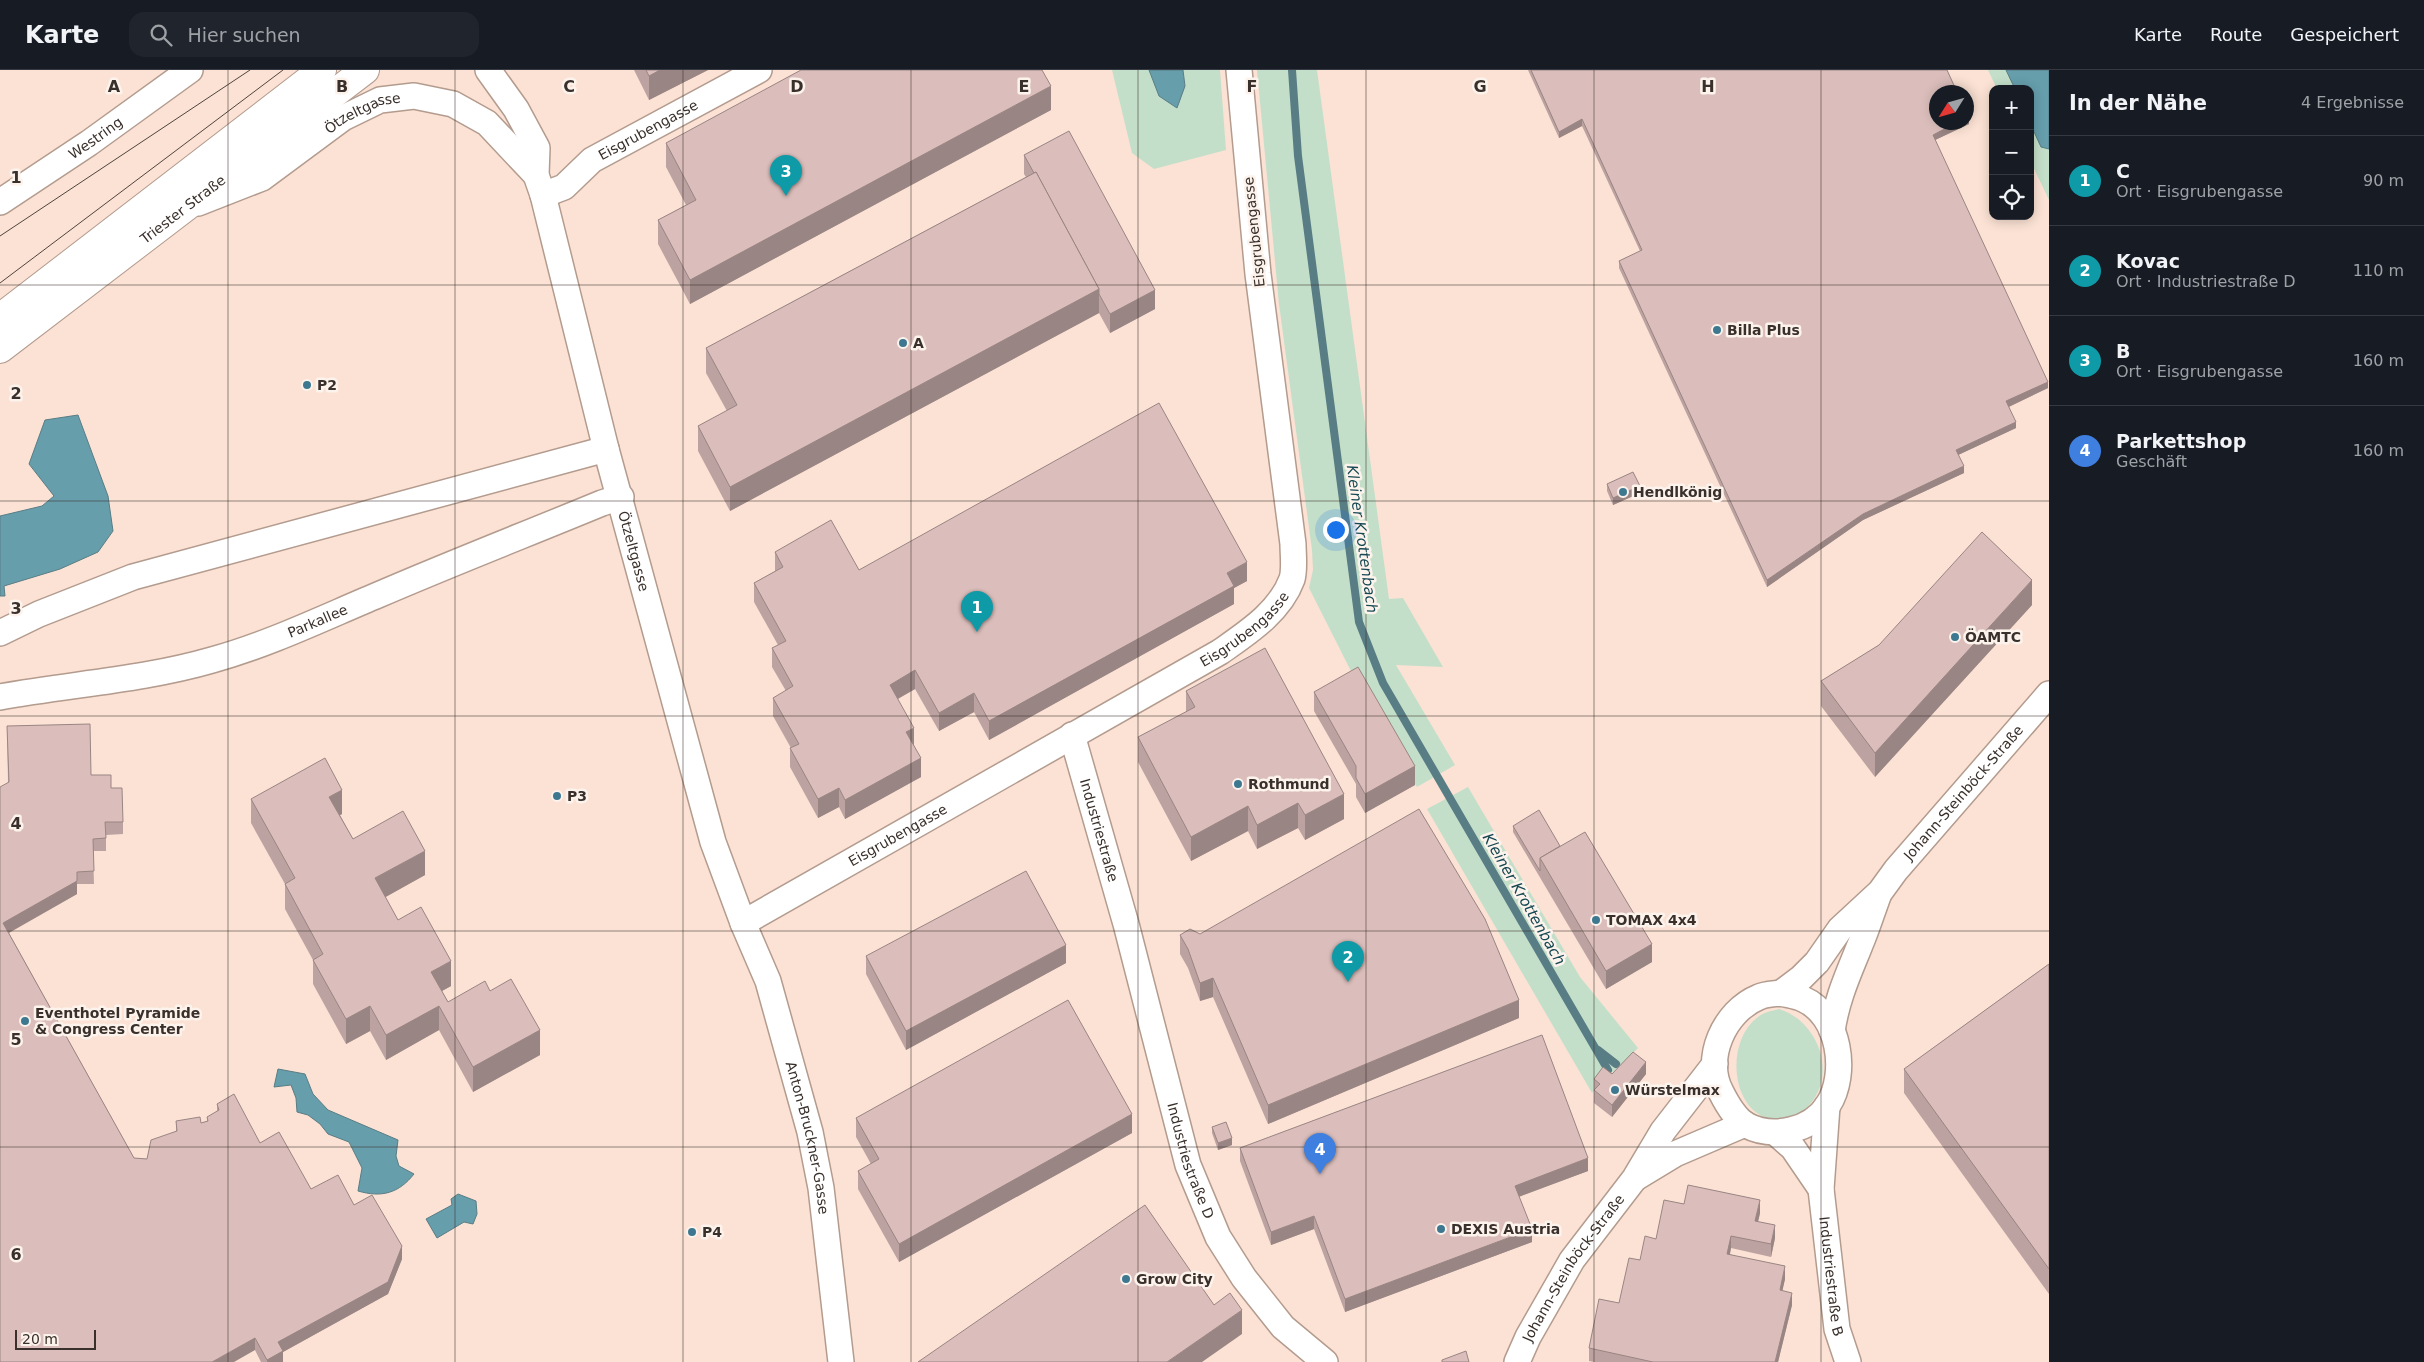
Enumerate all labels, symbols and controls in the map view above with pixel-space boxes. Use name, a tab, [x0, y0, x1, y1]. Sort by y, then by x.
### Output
search box	[129, 12, 479, 57]
text: Karte	[25, 21, 99, 49]
icon: search	[147, 21, 175, 49]
text: Hier suchen	[187, 24, 301, 46]
text: Karte	[2134, 24, 2182, 45]
text: Route	[2210, 24, 2262, 45]
text: Gespeichert	[2290, 24, 2399, 45]
text: A	[108, 77, 121, 96]
text: B	[336, 77, 348, 96]
text: C	[563, 77, 575, 96]
text: D	[790, 77, 804, 96]
text: E	[1019, 77, 1029, 96]
text: F	[1247, 77, 1257, 96]
text: G	[1473, 77, 1487, 96]
text: H	[1701, 77, 1715, 96]
north arrow	[1929, 85, 1974, 130]
map controls	[1989, 85, 2034, 220]
button: +	[1989, 85, 2034, 130]
street label: Ötzeltgasse	[321, 90, 401, 137]
text: In der Nähe	[2069, 91, 2207, 115]
text: 4 Ergebnisse	[2301, 93, 2404, 112]
street label: Eisgrubengasse	[596, 97, 701, 163]
street label: Westring	[66, 114, 125, 162]
button: −	[1989, 130, 2034, 175]
pin: 3	[770, 155, 802, 196]
text: C	[2116, 160, 2130, 182]
text: 1	[10, 168, 22, 187]
text: 1	[2079, 171, 2091, 190]
text: 90 m	[2363, 171, 2404, 190]
street label: Triester Straße	[136, 172, 228, 247]
button: locate	[1989, 175, 2034, 220]
street label: Eisgrubengasse	[1240, 176, 1268, 288]
text: Ort · Eisgrubengasse	[2116, 182, 2283, 201]
text: Kovac	[2116, 250, 2180, 272]
text: 2	[2079, 261, 2091, 280]
text: 110 m	[2353, 261, 2404, 280]
text: Ort · Industriestraße D	[2116, 272, 2296, 291]
place label: Billa Plus	[1727, 322, 1800, 338]
marker: Billa Plus	[1711, 324, 1723, 336]
place label: A	[913, 335, 924, 351]
marker: A	[897, 337, 909, 349]
text: B	[2116, 340, 2130, 362]
text: 3	[2079, 351, 2091, 370]
text: 160 m	[2353, 351, 2404, 370]
text: Ort · Eisgrubengasse	[2116, 362, 2283, 381]
place label: P2	[317, 377, 337, 393]
marker: P2	[301, 379, 313, 391]
text: 2	[10, 384, 22, 403]
text: Parkettshop	[2116, 430, 2246, 452]
text: 4	[2079, 441, 2091, 460]
text: 160 m	[2353, 441, 2404, 460]
text: Geschäft	[2116, 452, 2187, 471]
water label: Kleiner Krottenbach	[1343, 464, 1381, 614]
place label: Hendlkönig	[1633, 484, 1722, 500]
marker: Hendlkönig	[1617, 486, 1629, 498]
street label: Ötzeltgasse	[615, 509, 652, 593]
your location	[1323, 517, 1349, 543]
street label: Eisgrubengasse	[1197, 589, 1292, 670]
pin: 1	[961, 591, 993, 632]
text: 3	[10, 599, 22, 618]
street label: Parkallee	[285, 601, 350, 641]
place label: ÖAMTC	[1965, 628, 2021, 645]
marker: ÖAMTC	[1949, 631, 1961, 643]
street label: Johann-Steinböck-Straße	[1900, 722, 2026, 864]
place label: Rothmund	[1248, 776, 1330, 792]
street label: Industriestraße	[1077, 777, 1122, 884]
marker: Rothmund	[1232, 778, 1244, 790]
place label: P3	[567, 788, 587, 804]
marker: P3	[551, 790, 563, 802]
street label: Eisgrubengasse	[846, 801, 950, 869]
text: 4	[10, 814, 22, 833]
water label: Kleiner Krottenbach	[1479, 830, 1569, 968]
place label: TOMAX 4x4	[1606, 912, 1697, 928]
marker: TOMAX 4x4	[1590, 914, 1602, 926]
pin: 2	[1332, 941, 1364, 982]
place label: Eventhotel Pyramide & Congress Center	[35, 1005, 200, 1037]
marker: Eventhotel Pyramide & Congress Center	[19, 1015, 31, 1027]
text: 5	[10, 1030, 22, 1049]
street label: Anton-Bruckner-Gasse	[783, 1059, 832, 1215]
place label: Würstelmax	[1625, 1082, 1720, 1098]
marker: Würstelmax	[1609, 1084, 1621, 1096]
street label: Industriestraße D	[1164, 1101, 1217, 1221]
pin: 4	[1304, 1133, 1336, 1174]
street label: Johann-Steinböck-Straße	[1519, 1191, 1627, 1345]
street label: Industriestraße B	[1816, 1215, 1847, 1338]
place label: DEXIS Austria	[1451, 1221, 1560, 1237]
marker: DEXIS Austria	[1435, 1223, 1447, 1235]
place label: P4	[702, 1224, 722, 1240]
marker: P4	[686, 1226, 698, 1238]
text: 6	[10, 1245, 22, 1264]
place label: Grow City	[1136, 1271, 1213, 1287]
marker: Grow City	[1120, 1273, 1132, 1285]
scale bar	[15, 1327, 96, 1350]
text: 20 m	[22, 1331, 58, 1347]

